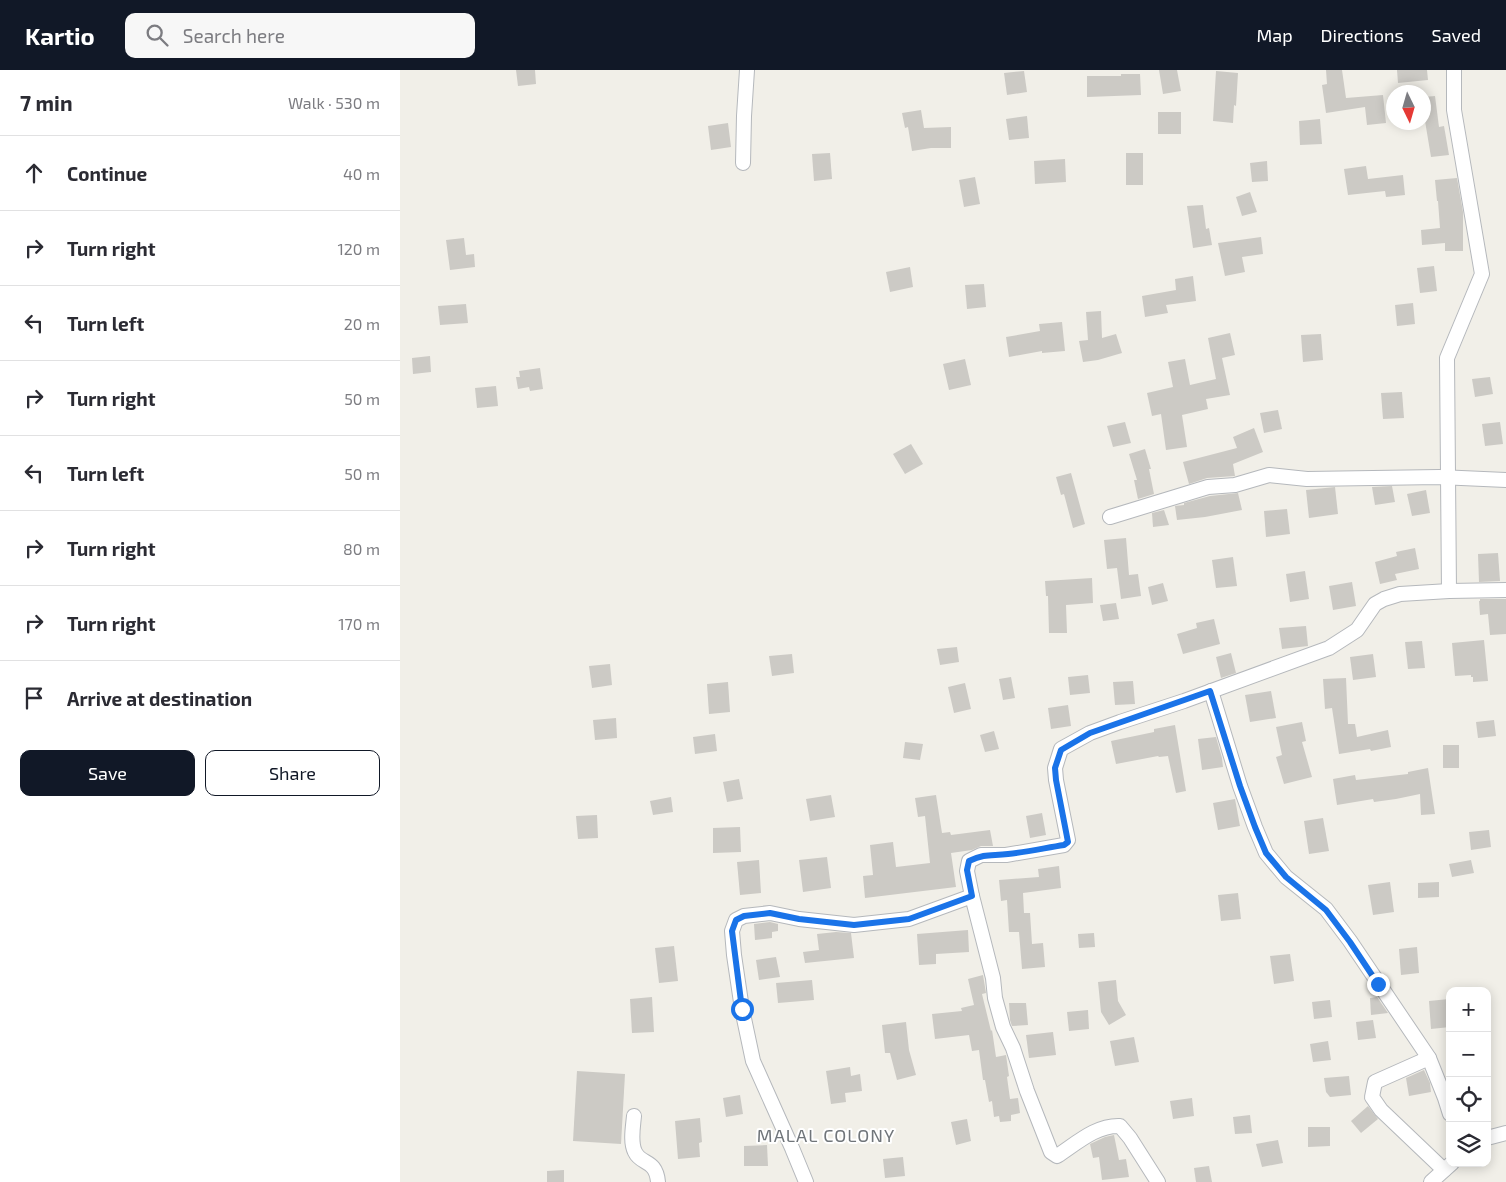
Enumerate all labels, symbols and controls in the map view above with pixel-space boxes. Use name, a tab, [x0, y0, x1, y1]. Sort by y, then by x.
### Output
search box	[125, 13, 475, 58]
text: Kartio	[25, 21, 95, 50]
icon: search	[143, 21, 171, 49]
text: Search here	[183, 24, 285, 47]
text: Map	[1256, 24, 1293, 46]
text: Directions	[1321, 24, 1404, 46]
text: Saved	[1432, 24, 1481, 46]
north arrow	[1386, 85, 1431, 130]
text: 7 min	[20, 90, 73, 115]
text: Walk · 530 m	[288, 93, 380, 112]
icon: ahead	[20, 159, 48, 187]
text: Continue	[67, 162, 147, 185]
text: 40 m	[343, 164, 380, 183]
icon: right	[20, 234, 48, 262]
text: Turn right	[67, 237, 155, 260]
text: 120 m	[337, 239, 380, 258]
icon: left	[20, 309, 48, 337]
text: Turn left	[67, 312, 144, 335]
text: 20 m	[344, 314, 380, 333]
icon: right	[20, 384, 48, 412]
text: Turn right	[67, 387, 155, 410]
text: 50 m	[344, 389, 380, 408]
icon: left	[20, 459, 48, 487]
text: Turn left	[67, 462, 144, 485]
text: 50 m	[344, 464, 380, 483]
icon: right	[20, 534, 48, 562]
text: Turn right	[67, 537, 155, 560]
text: 80 m	[343, 539, 380, 558]
icon: right	[20, 609, 48, 637]
text: Turn right	[67, 612, 155, 635]
text: 170 m	[338, 614, 380, 633]
icon: arrive	[20, 684, 48, 712]
text: Arrive at destination	[67, 687, 252, 710]
button: Save	[20, 750, 195, 796]
button: Share	[205, 750, 380, 796]
route end	[1367, 973, 1390, 996]
map controls	[1446, 987, 1491, 1167]
button: +	[1446, 987, 1491, 1032]
route start	[731, 998, 754, 1021]
button: −	[1446, 1032, 1491, 1077]
button: locate	[1446, 1077, 1491, 1122]
button: layers	[1446, 1122, 1491, 1167]
district label: MALAL COLONY	[757, 1124, 895, 1146]

